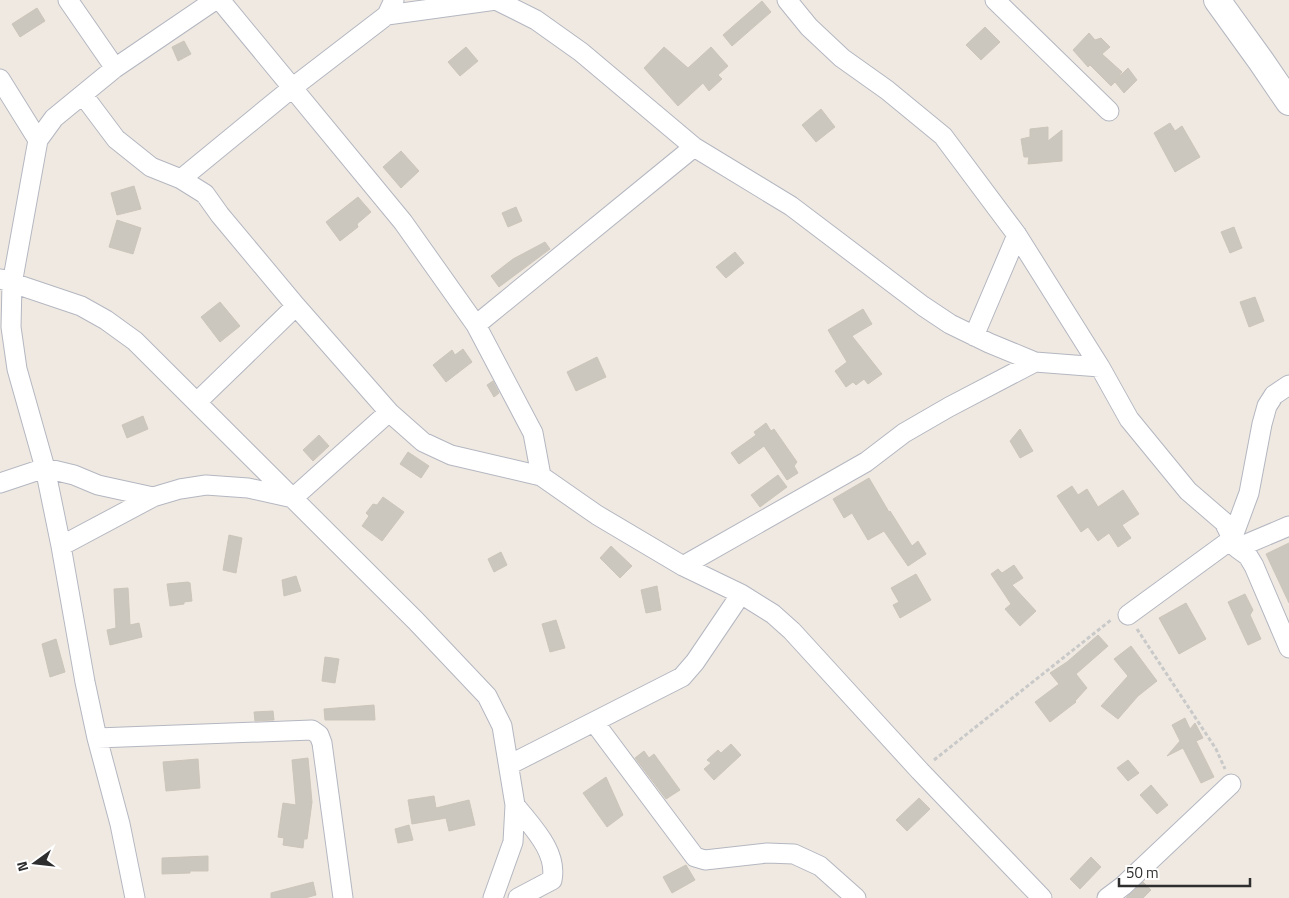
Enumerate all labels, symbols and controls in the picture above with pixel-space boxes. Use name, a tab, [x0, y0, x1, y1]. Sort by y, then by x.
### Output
north arrow	[10, 838, 60, 888]
scale bar	[1119, 856, 1250, 888]
text: N	[11, 859, 33, 874]
text: 50 m	[1126, 861, 1159, 884]

